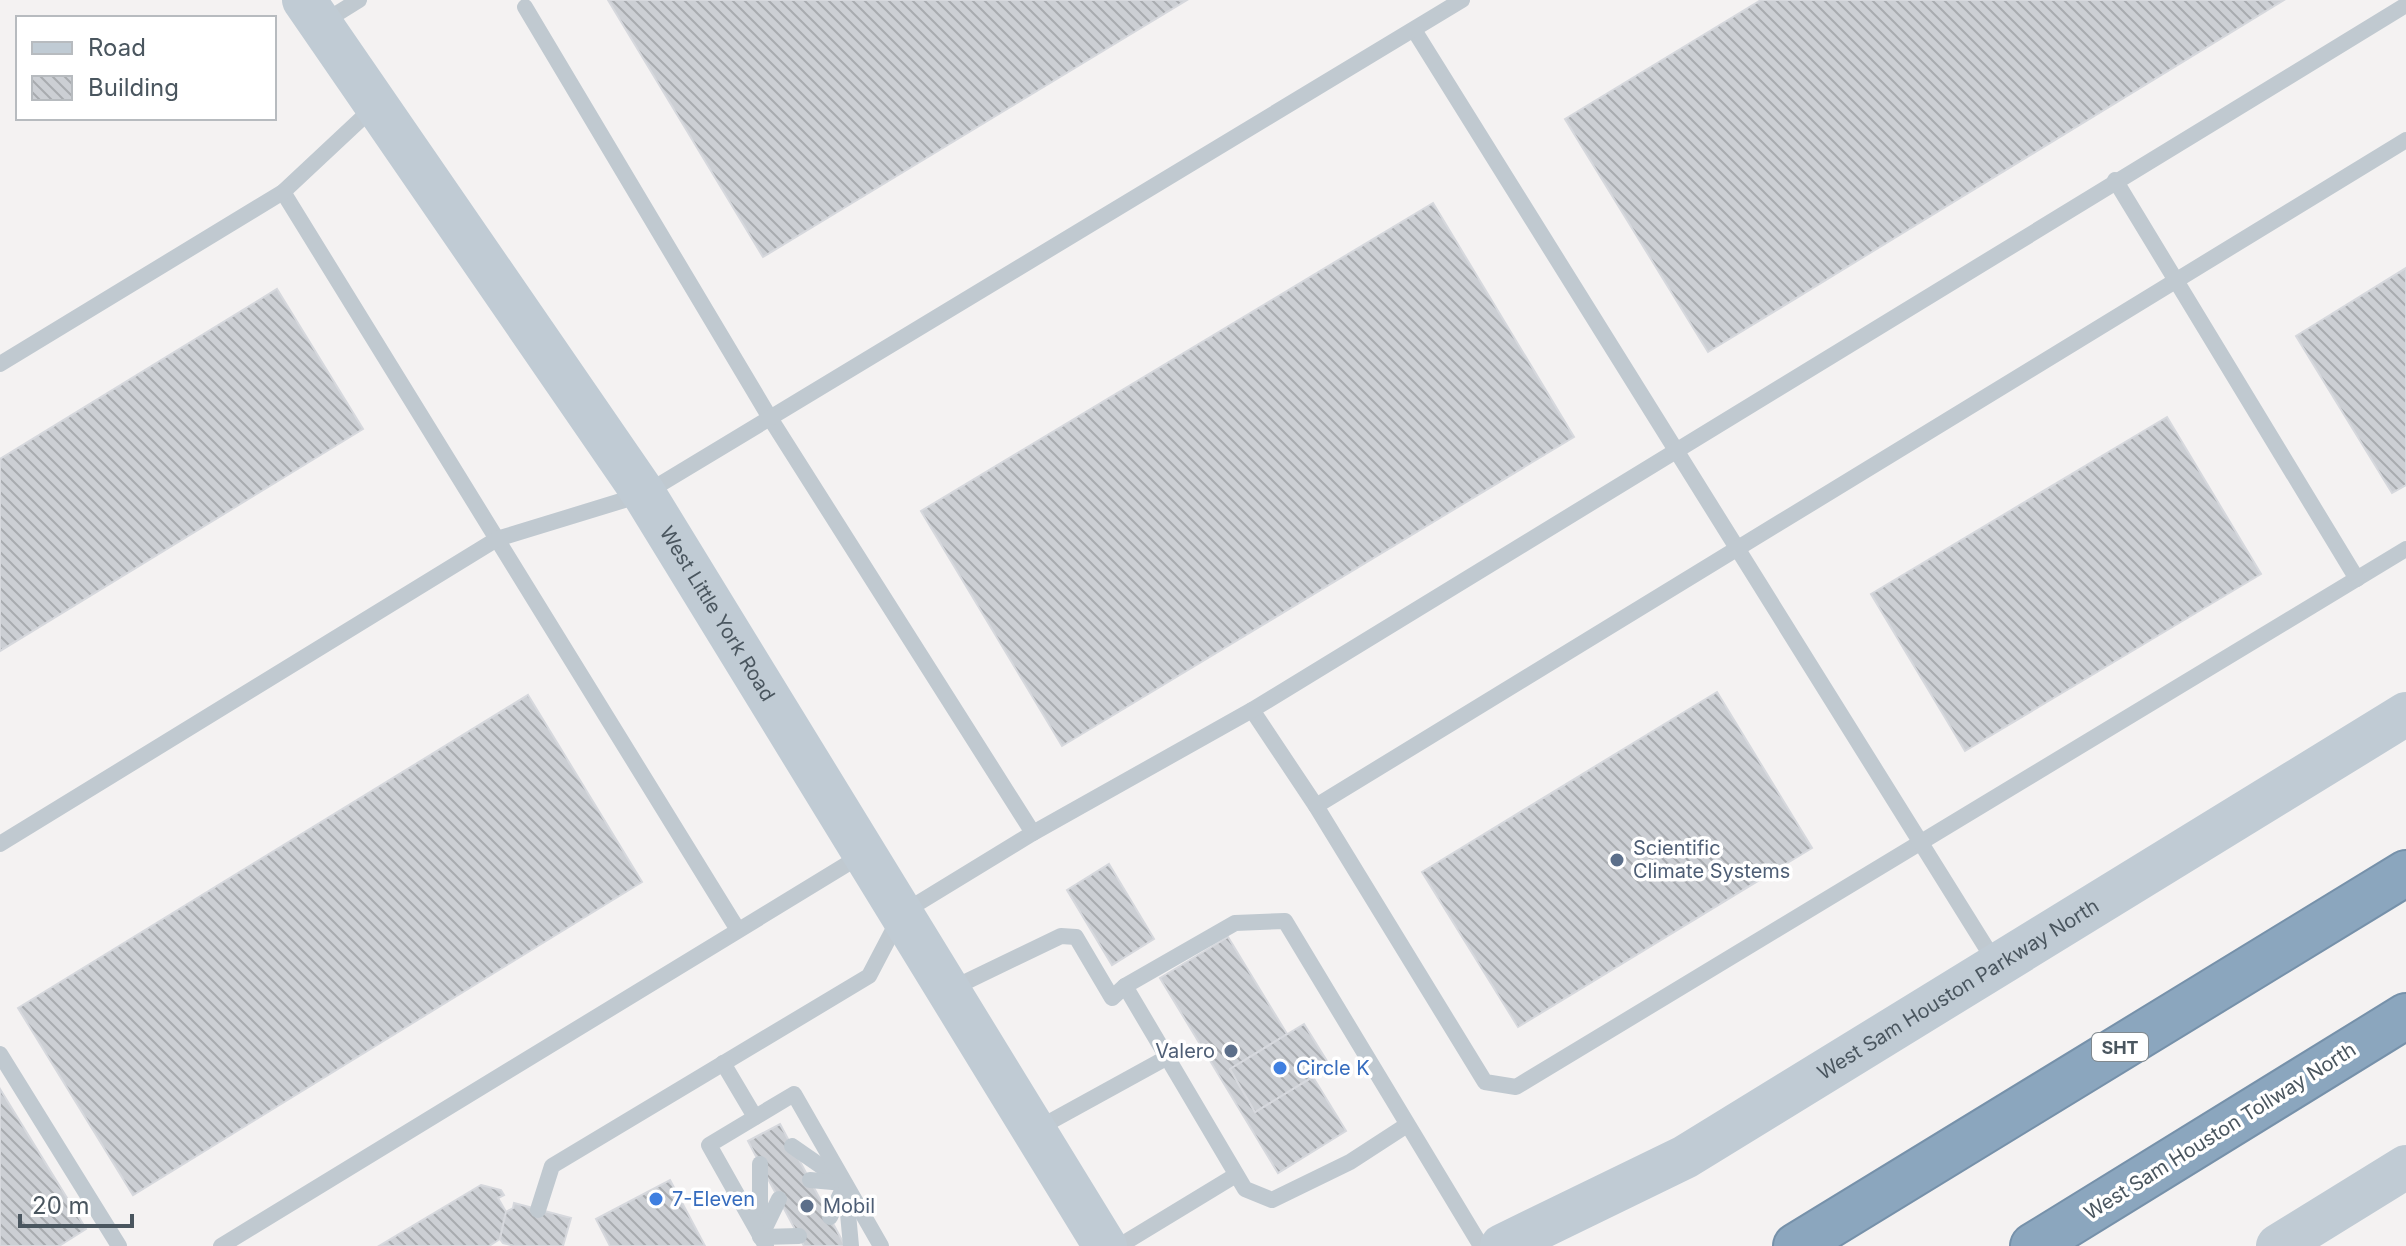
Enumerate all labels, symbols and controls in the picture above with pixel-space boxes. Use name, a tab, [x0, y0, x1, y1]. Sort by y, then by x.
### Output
legend	[16, 16, 276, 120]
text: Road	[88, 33, 146, 62]
text: Building	[88, 73, 179, 102]
street label: West Little York Road	[655, 522, 780, 705]
place label: Scientific Climate Systems	[1633, 836, 1790, 883]
marker: Scientific Climate Systems	[1608, 851, 1626, 869]
street label: West Sam Houston Parkway North	[1813, 894, 2103, 1085]
road number: SHT	[2092, 1033, 2148, 1061]
street label: West Sam Houston Tollway North	[2080, 1037, 2360, 1225]
place label: Valero	[1155, 1039, 1215, 1063]
marker: Valero	[1222, 1042, 1240, 1060]
place label: Circle K	[1296, 1056, 1370, 1080]
marker: Circle K	[1271, 1059, 1289, 1077]
scale bar	[20, 1178, 132, 1228]
place label: 7-Eleven	[672, 1187, 755, 1211]
marker: 7-Eleven	[647, 1190, 665, 1208]
text: 20 m	[32, 1191, 90, 1220]
place label: Mobil	[823, 1194, 875, 1218]
marker: Mobil	[798, 1197, 816, 1215]

